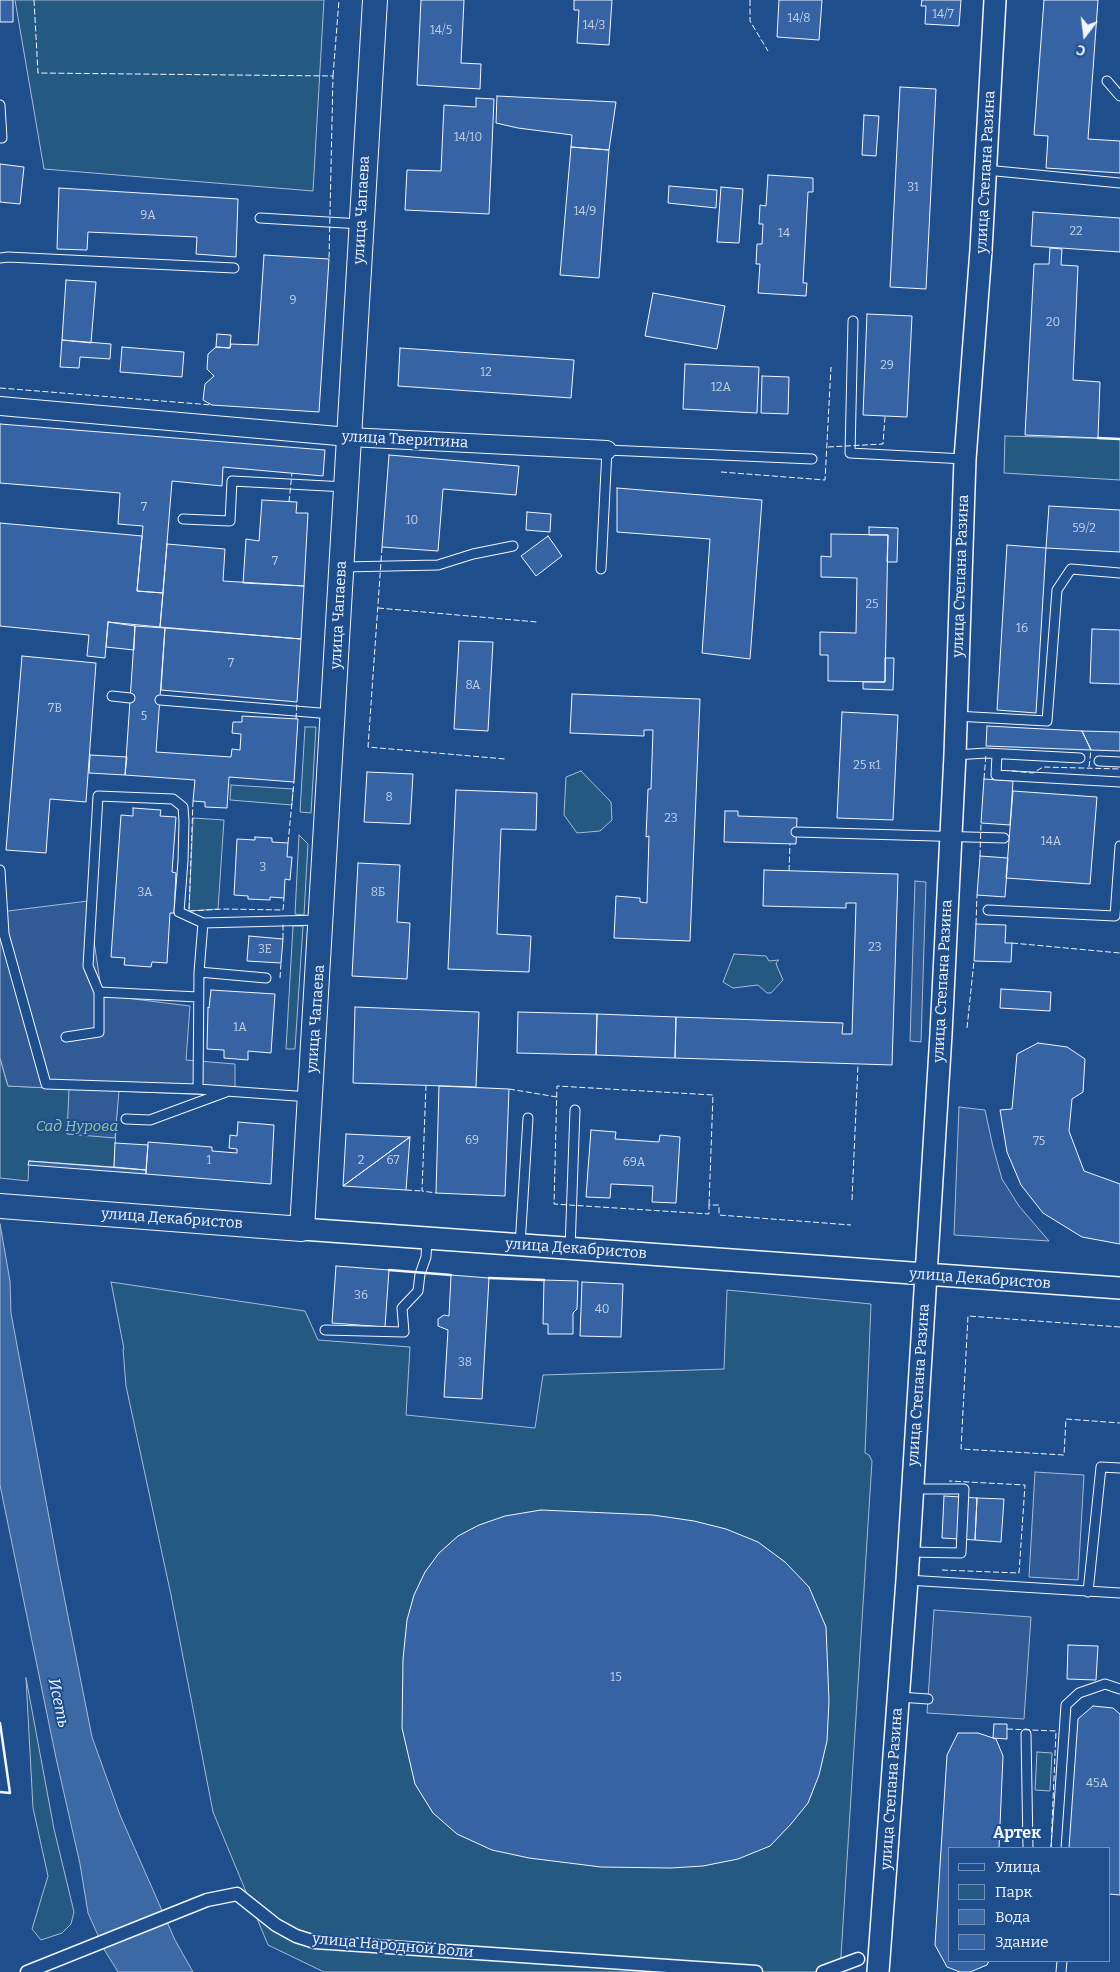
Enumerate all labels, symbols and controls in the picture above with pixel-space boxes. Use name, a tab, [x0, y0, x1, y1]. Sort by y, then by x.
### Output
house number: 14/7	[932, 8, 954, 22]
north arrow	[1060, 10, 1110, 60]
house number: 14/8	[788, 12, 810, 26]
house number: 14/3	[583, 19, 605, 33]
house number: 14/5	[430, 24, 452, 38]
text: С	[1075, 41, 1087, 59]
street label: улица Степана Разина	[973, 90, 999, 254]
house number: 14/10	[454, 131, 482, 145]
street label: улица Чапаева	[350, 155, 374, 265]
house number: 31	[907, 181, 919, 195]
house number: 14/9	[574, 205, 596, 219]
house number: 9А	[140, 209, 156, 223]
house number: 22	[1069, 225, 1083, 239]
house number: 14	[778, 227, 790, 241]
house number: 9	[289, 294, 297, 308]
house number: 20	[1046, 316, 1060, 330]
house number: 29	[880, 359, 894, 373]
house number: 12	[480, 366, 492, 380]
house number: 12А	[711, 381, 731, 395]
street label: улица Тверитина	[341, 428, 469, 452]
street label: улица Степана Разина	[949, 494, 973, 658]
house number: 7	[141, 501, 147, 515]
house number: 10	[406, 514, 418, 528]
house number: 59/2	[1072, 522, 1096, 536]
house number: 7	[272, 555, 278, 569]
street label: улица Чапаева	[327, 560, 351, 670]
house number: 25	[866, 598, 878, 612]
house number: 16	[1016, 622, 1028, 636]
house number: 7	[228, 657, 234, 671]
house number: 8А	[465, 679, 481, 693]
house number: 7В	[48, 702, 62, 716]
house number: 5	[141, 710, 147, 724]
house number: 25 к1	[853, 759, 881, 773]
house number: 8	[385, 791, 393, 805]
house number: 23	[664, 812, 678, 826]
house number: 14А	[1041, 835, 1061, 849]
house number: 3	[260, 861, 266, 875]
house number: 3А	[138, 886, 152, 900]
house number: 8Б	[371, 886, 385, 900]
street label: улица Степана Разина	[930, 899, 956, 1063]
house number: 23	[868, 941, 882, 955]
house number: 3Е	[258, 943, 272, 957]
street label: улица Чапаева	[303, 964, 329, 1074]
house number: 1А	[233, 1021, 247, 1035]
park label: Сад Нурова	[36, 1118, 118, 1136]
house number: 69	[465, 1134, 479, 1148]
house number: 75	[1033, 1135, 1045, 1149]
house number: 1	[207, 1154, 211, 1168]
house number: 2	[358, 1154, 364, 1168]
house number: 67	[387, 1154, 399, 1168]
house number: 69А	[623, 1156, 645, 1170]
street label: улица Декабристов	[101, 1205, 243, 1233]
street label: улица Декабристов	[505, 1235, 647, 1263]
street label: улица Декабристов	[909, 1265, 1051, 1293]
house number: 36	[354, 1289, 368, 1303]
house number: 40	[595, 1303, 609, 1317]
street label: улица Степана Разина	[904, 1303, 934, 1467]
house number: 38	[458, 1356, 472, 1370]
house number: 15	[610, 1671, 622, 1685]
water label: Исеть	[43, 1677, 73, 1729]
street label: улица Степана Разина	[877, 1707, 907, 1871]
house number: 45А	[1086, 1777, 1108, 1791]
district label: Артек	[993, 1824, 1041, 1844]
legend	[948, 1847, 1110, 1962]
text: Улица	[995, 1858, 1041, 1876]
text: Парк	[995, 1883, 1032, 1901]
text: Вода	[995, 1908, 1030, 1926]
street label: улица Народной Воли	[312, 1930, 474, 1962]
text: Здание	[995, 1933, 1049, 1951]

